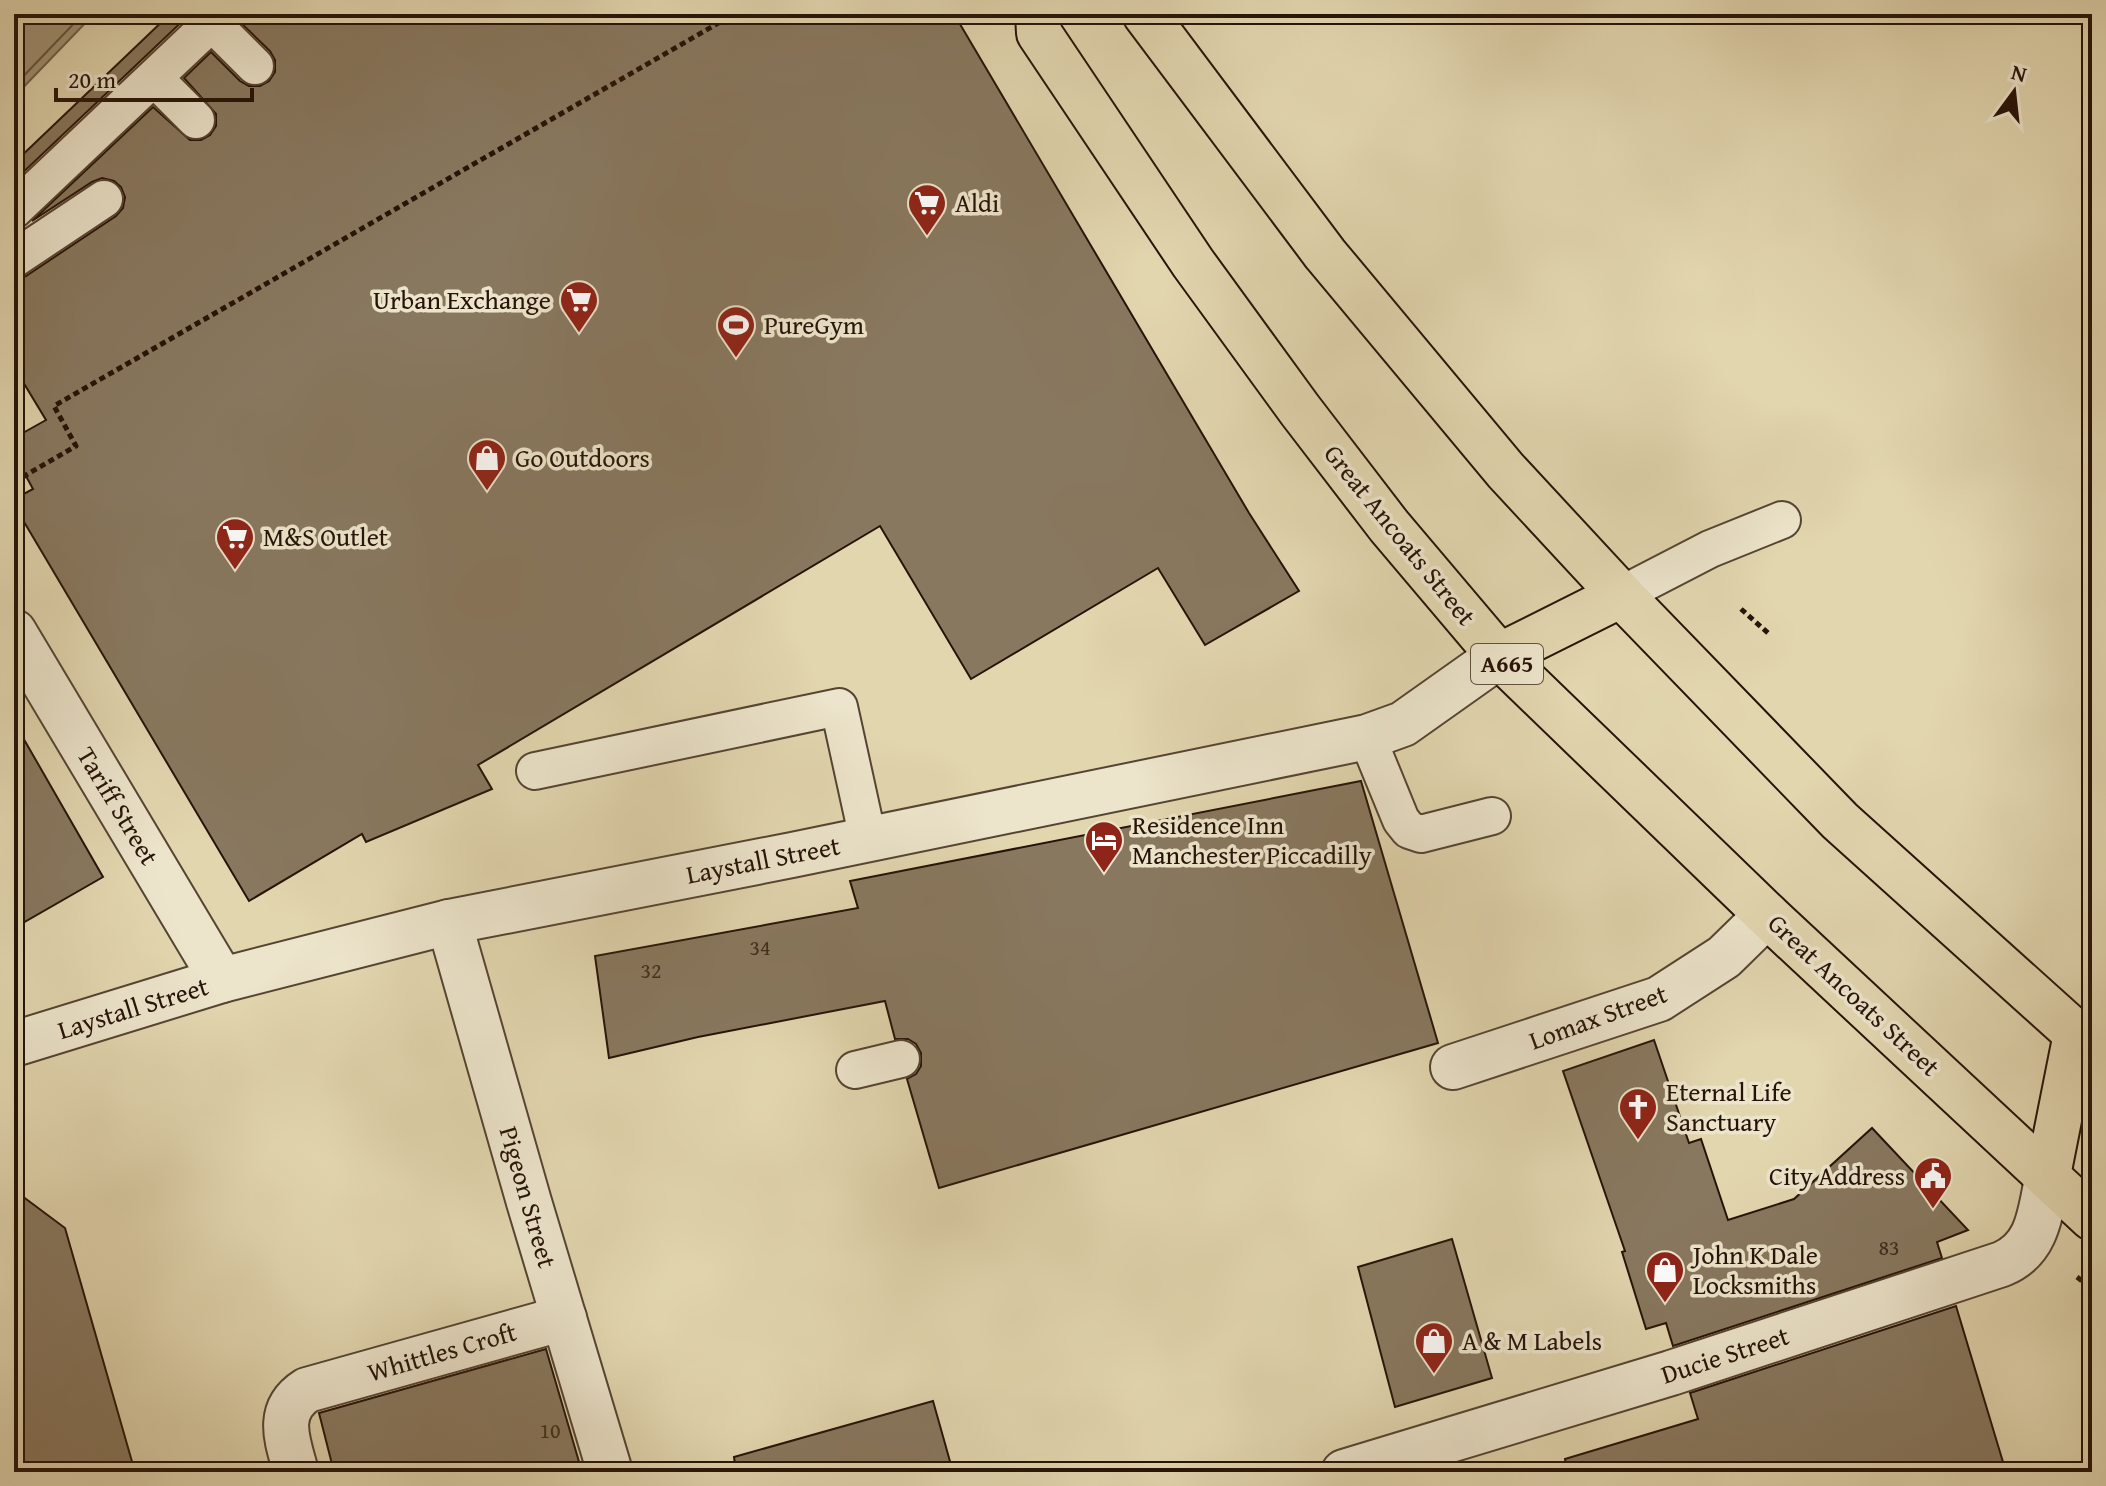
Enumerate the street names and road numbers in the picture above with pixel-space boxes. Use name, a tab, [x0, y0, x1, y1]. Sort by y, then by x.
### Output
street label: Great Ancoats Street	[1315, 436, 1486, 634]
road number: A665	[1471, 644, 1543, 684]
street label: Tariff Street	[68, 739, 169, 872]
street label: Laystall Street	[683, 826, 843, 894]
street label: Great Ancoats Street	[1759, 904, 1949, 1085]
street label: Laystall Street	[53, 966, 213, 1049]
street label: Lomax Street	[1523, 974, 1672, 1060]
street label: Pigeon Street	[490, 1121, 567, 1272]
street label: Whittles Croft	[363, 1312, 521, 1391]
street label: Ducie Street	[1656, 1316, 1794, 1394]

